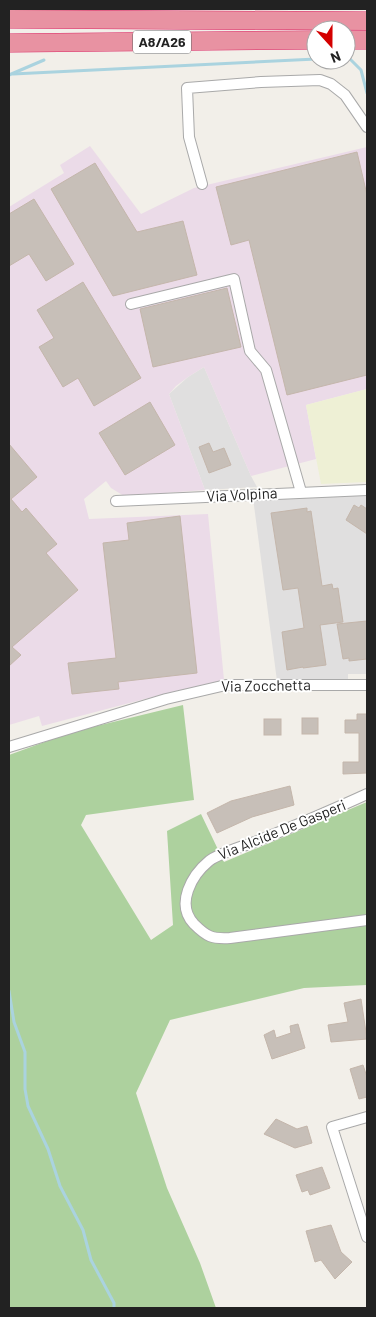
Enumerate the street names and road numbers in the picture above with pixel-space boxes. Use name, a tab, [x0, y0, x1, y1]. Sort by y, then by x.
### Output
road number: A8/A26	[133, 31, 191, 54]
street label: Via Volpina	[206, 483, 278, 505]
street label: Via Zocchetta	[221, 675, 311, 695]
street label: Via Alcide De Gasperi	[215, 795, 348, 863]

